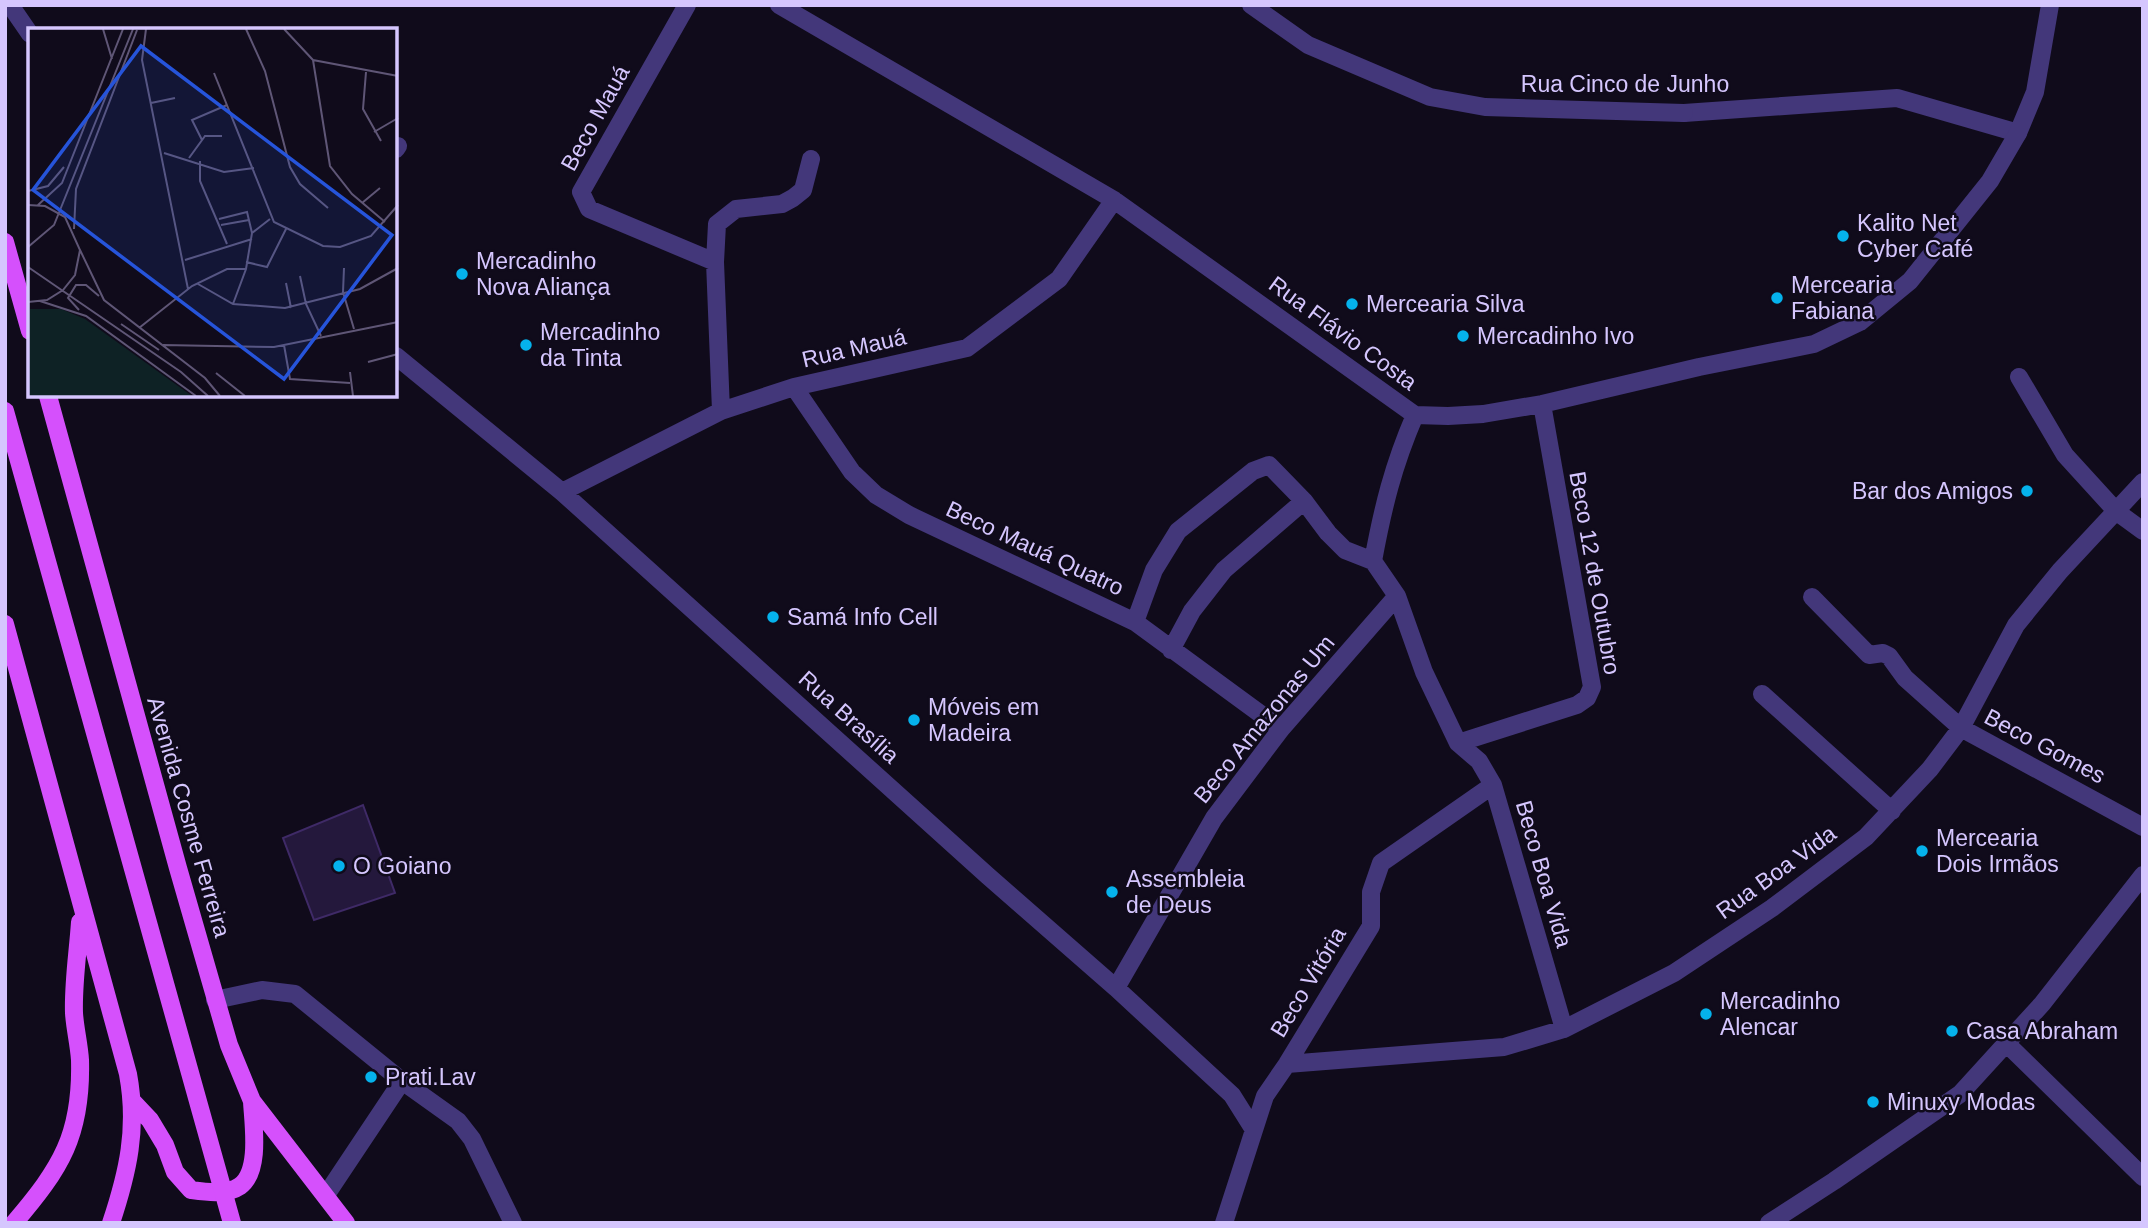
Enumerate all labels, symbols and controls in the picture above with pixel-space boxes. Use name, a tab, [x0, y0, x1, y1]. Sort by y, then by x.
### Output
inset map	[28, 28, 397, 397]
street label: Beco Mauá	[555, 61, 635, 175]
street label: Rua Cinco de Junho	[1521, 71, 1729, 97]
place label: Kalito Net Cyber Café	[1857, 210, 1973, 262]
marker: Kalito Net Cyber Café	[1835, 228, 1851, 244]
place label: Mercadinho Nova Aliança	[476, 248, 610, 300]
marker: Mercadinho Nova Aliança	[454, 266, 470, 282]
street label: Rua Flávio Costa	[1264, 271, 1422, 395]
place label: Mercearia Fabiana	[1791, 272, 1893, 324]
marker: Mercearia Fabiana	[1769, 290, 1785, 306]
place label: Mercearia Silva	[1366, 291, 1525, 317]
marker: Mercearia Silva	[1344, 296, 1360, 312]
place label: Mercadinho da Tinta	[540, 319, 660, 371]
street label: Rua Mauá	[799, 323, 909, 373]
place label: Mercadinho Ivo	[1477, 323, 1634, 349]
marker: Mercadinho Ivo	[1455, 328, 1471, 344]
marker: Mercadinho da Tinta	[518, 337, 534, 353]
street label: Beco 12 de Outubro	[1564, 469, 1626, 677]
place label: Bar dos Amigos	[1852, 478, 2013, 504]
marker: Bar dos Amigos	[2019, 483, 2035, 499]
street label: Beco Mauá Quatro	[942, 495, 1128, 601]
place label: Samá Info Cell	[787, 604, 938, 630]
marker: Samá Info Cell	[765, 609, 781, 625]
street label: Beco Amazonas Um	[1188, 630, 1340, 808]
street label: Rua Brasília	[794, 665, 904, 769]
street label: Avenida Cosme Ferreira	[142, 694, 236, 940]
place label: Móveis em Madeira	[928, 694, 1039, 746]
street label: Beco Gomes	[1980, 703, 2110, 789]
marker: Móveis em Madeira	[906, 712, 922, 728]
street label: Beco Boa Vida	[1511, 797, 1577, 951]
street label: Rua Boa Vida	[1711, 820, 1841, 924]
place label: Mercearia Dois Irmãos	[1936, 825, 2059, 877]
marker: Mercearia Dois Irmãos	[1914, 843, 1930, 859]
place label: O Goiano	[353, 853, 451, 879]
marker: O Goiano	[331, 858, 347, 874]
place label: Assembleia de Deus	[1126, 866, 1245, 918]
marker: Assembleia de Deus	[1104, 884, 1120, 900]
street label: Beco Vitória	[1265, 922, 1351, 1042]
place label: Mercadinho Alencar	[1720, 988, 1840, 1040]
marker: Mercadinho Alencar	[1698, 1006, 1714, 1022]
place label: Casa Abraham	[1966, 1018, 2118, 1044]
marker: Casa Abraham	[1944, 1023, 1960, 1039]
place label: Prati.Lav	[385, 1064, 476, 1090]
marker: Prati.Lav	[363, 1069, 379, 1085]
place label: Minuxy Modas	[1887, 1089, 2035, 1115]
marker: Minuxy Modas	[1865, 1094, 1881, 1110]

